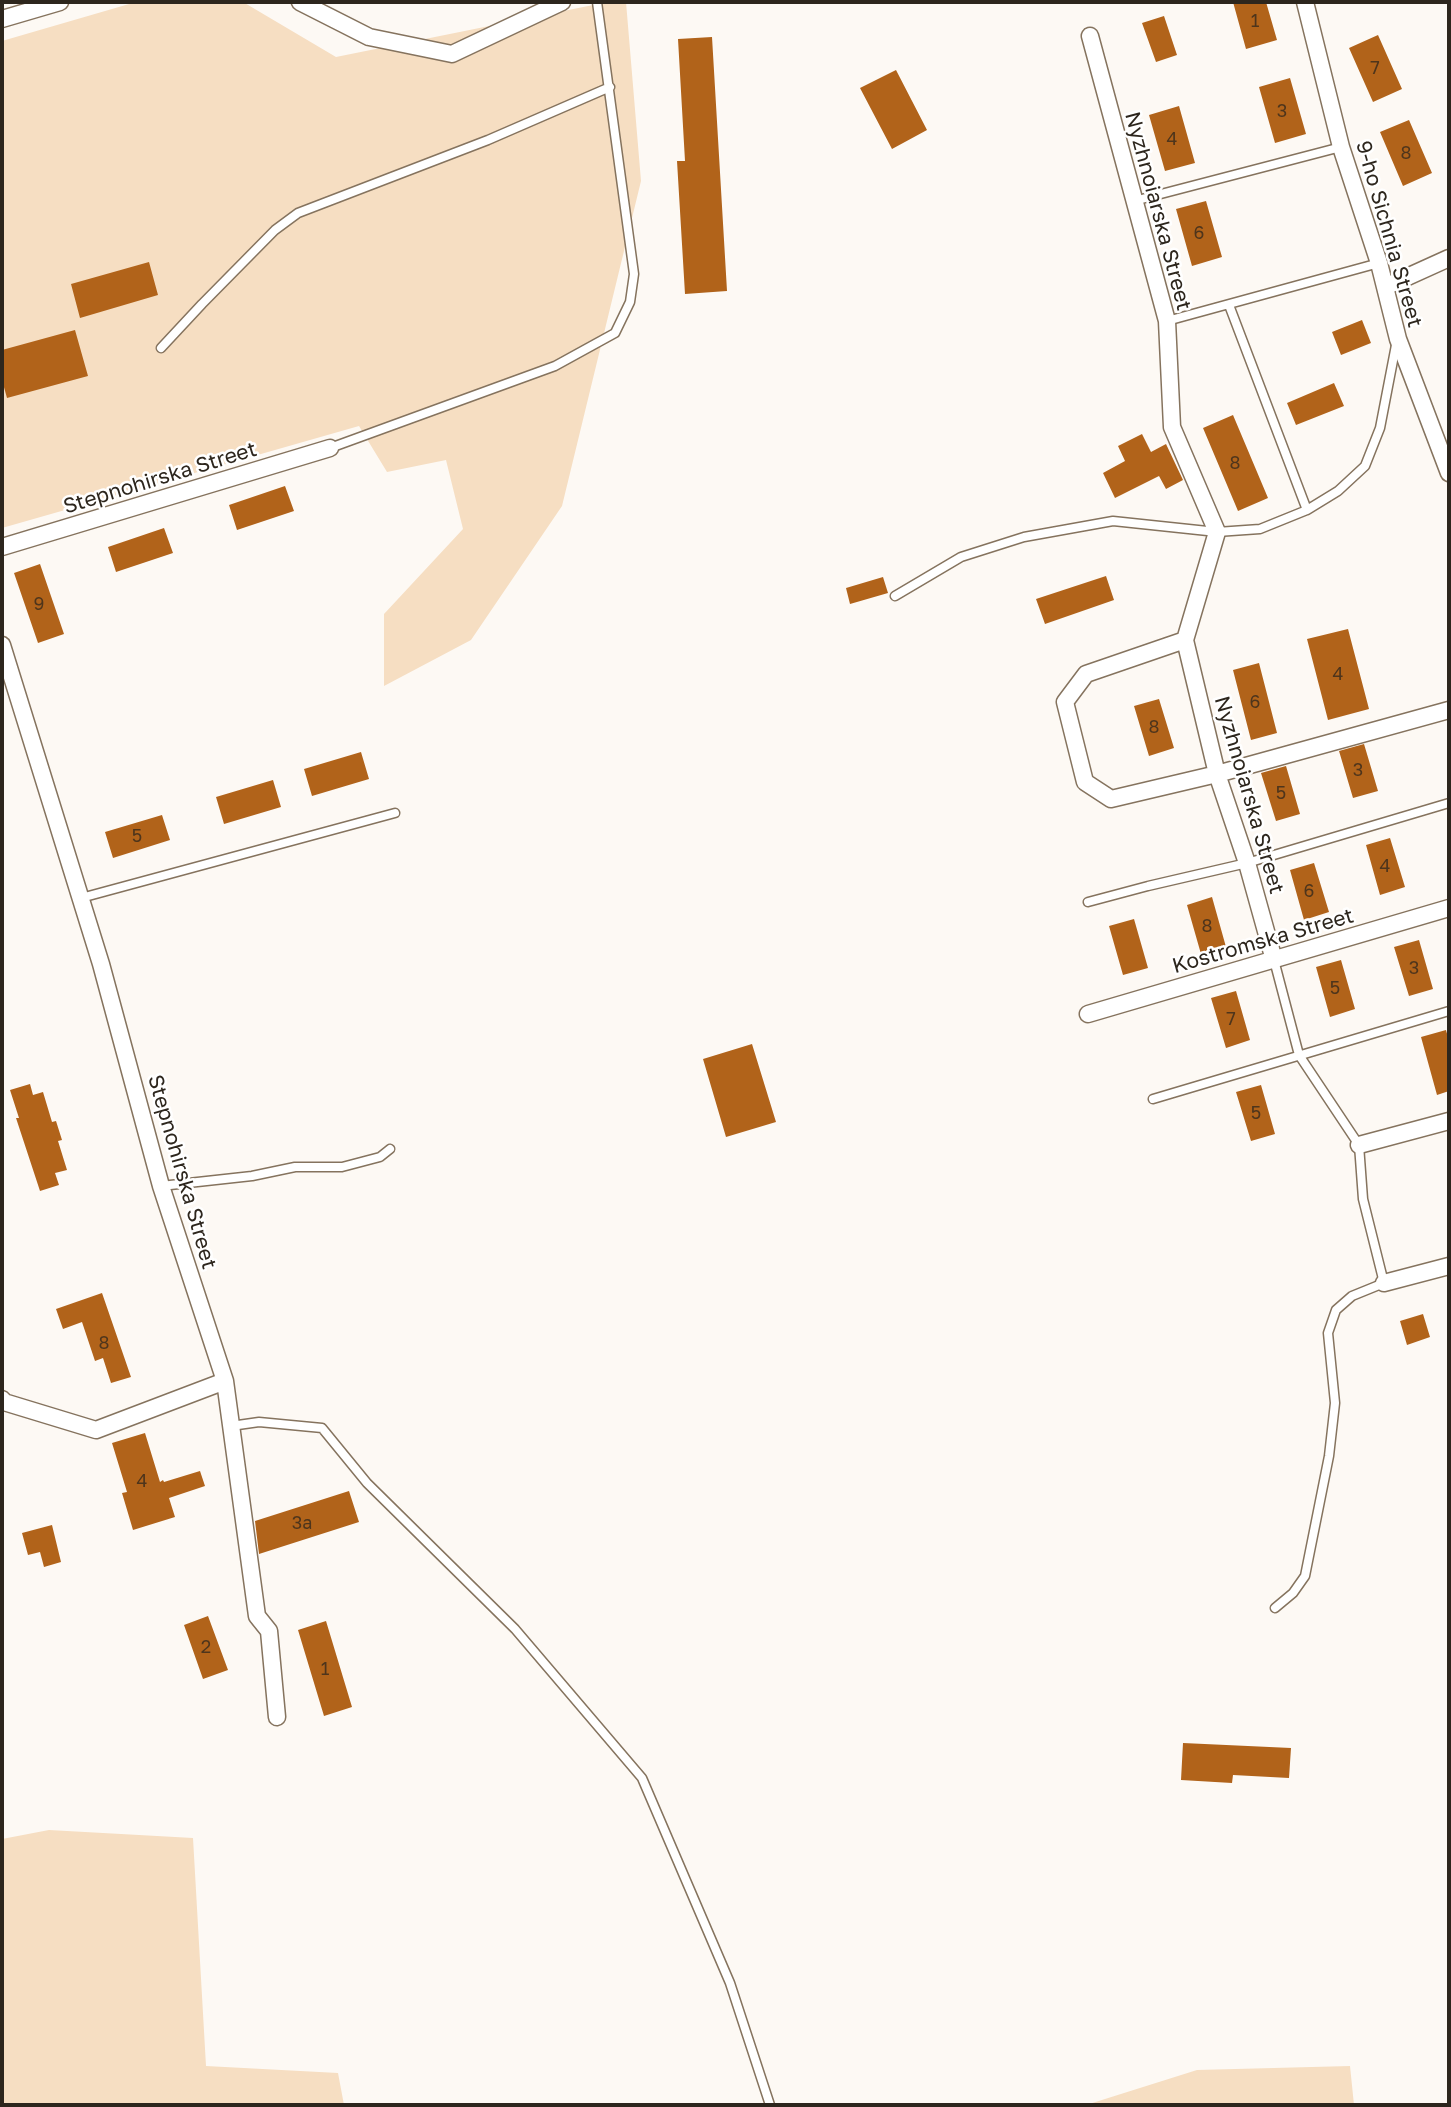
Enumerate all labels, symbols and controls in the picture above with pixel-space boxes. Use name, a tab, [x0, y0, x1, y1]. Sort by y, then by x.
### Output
house number: 1	[1251, 10, 1259, 32]
house number: 7	[1370, 57, 1380, 79]
house number: 3	[1277, 100, 1287, 122]
street label: Nyzhnoiarska Street	[1119, 109, 1197, 313]
house number: 4	[1167, 128, 1177, 150]
street label: 9-ho Sichnia Street	[1350, 138, 1428, 330]
house number: 8	[1401, 142, 1411, 164]
house number: 6	[1194, 222, 1204, 244]
street label: Stepnohirska Street	[60, 437, 260, 519]
house number: 8	[1230, 452, 1240, 474]
house number: 9	[34, 593, 44, 615]
house number: 4	[1333, 663, 1343, 685]
house number: 6	[1250, 691, 1260, 713]
street label: Nyzhnoiarska Street	[1209, 693, 1289, 897]
house number: 8	[1149, 716, 1159, 738]
house number: 3	[1353, 759, 1363, 781]
house number: 5	[1276, 782, 1286, 804]
house number: 5	[132, 825, 142, 847]
house number: 4	[1380, 855, 1390, 877]
house number: 6	[1304, 880, 1314, 902]
street label: Kostromska Street	[1169, 903, 1357, 979]
house number: 8	[1202, 915, 1212, 937]
house number: 3	[1409, 957, 1419, 979]
house number: 5	[1330, 977, 1340, 999]
house number: 7	[1226, 1008, 1236, 1030]
street label: Stepnohirska Street	[142, 1072, 222, 1272]
house number: 5	[1251, 1102, 1261, 1124]
house number: 8	[99, 1332, 109, 1354]
house number: 4	[137, 1470, 147, 1492]
house number: 3а	[292, 1512, 312, 1534]
house number: 2	[201, 1636, 211, 1658]
house number: 1	[321, 1658, 329, 1680]

